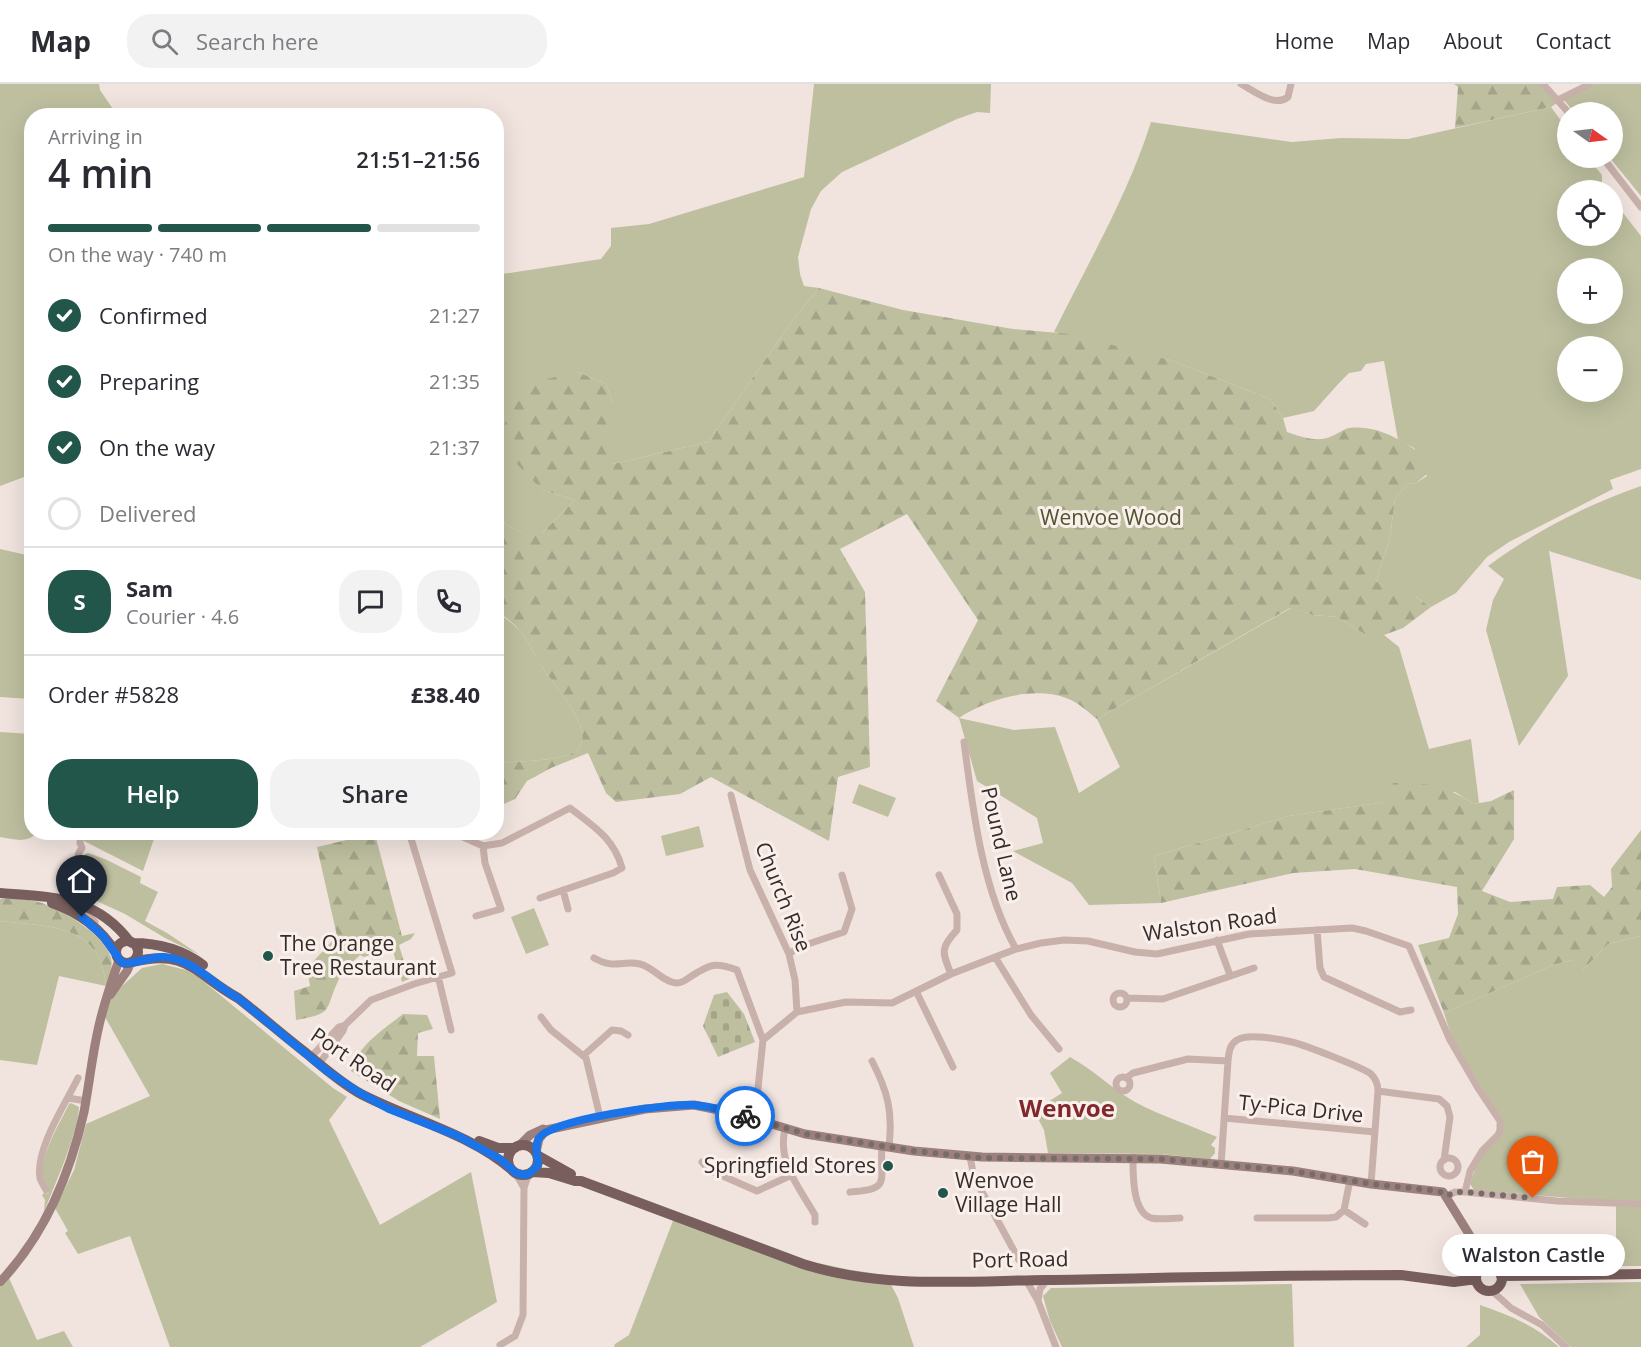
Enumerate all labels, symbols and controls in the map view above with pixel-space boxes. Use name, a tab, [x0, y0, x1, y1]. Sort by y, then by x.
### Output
search box	[127, 14, 547, 68]
text: Map	[30, 22, 91, 60]
icon: search	[148, 25, 181, 58]
text: Search here	[196, 26, 319, 56]
text: Home	[1275, 27, 1334, 55]
text: Map	[1367, 27, 1410, 55]
text: About	[1443, 27, 1503, 55]
text: Contact	[1536, 27, 1611, 55]
north arrow	[1557, 102, 1623, 168]
map controls	[1557, 102, 1623, 402]
text: Arriving in	[48, 123, 143, 150]
text: 21:51–21:56	[356, 144, 480, 174]
text: 4 min	[48, 146, 153, 199]
button: locate	[1557, 180, 1623, 246]
text: On the way · 740 m	[48, 241, 227, 268]
button: +	[1557, 258, 1623, 324]
icon: check	[48, 299, 81, 332]
text: Confirmed	[99, 300, 208, 330]
text: 21:27	[429, 302, 480, 329]
button: −	[1557, 336, 1623, 402]
icon: check	[48, 365, 81, 398]
text: Preparing	[99, 366, 199, 396]
text: 21:35	[429, 368, 480, 395]
icon: check	[48, 431, 81, 464]
text: On the way	[99, 432, 215, 462]
text: 21:37	[429, 434, 480, 461]
text: Delivered	[99, 498, 197, 528]
park label: Wenvoe Wood	[1040, 503, 1182, 531]
button: chat	[339, 570, 402, 633]
button: phone	[417, 570, 480, 633]
text: Sam	[126, 573, 173, 603]
text: S	[73, 586, 86, 616]
text: Courier · 4.6	[126, 603, 239, 630]
text: Order #5828	[48, 679, 179, 709]
text: £38.40	[411, 679, 480, 709]
button: Help	[48, 759, 258, 828]
button: Share	[270, 759, 480, 828]
street label: Pound Lane	[975, 784, 1029, 904]
street label: Church Rise	[749, 838, 819, 956]
pin	[56, 855, 107, 917]
icon: home	[65, 864, 98, 897]
street label: Walston Road	[1141, 901, 1279, 947]
place label: The Orange Tree Restaurant	[280, 929, 437, 981]
marker: The Orange Tree Restaurant	[261, 949, 275, 963]
street label: Port Road	[306, 1020, 402, 1098]
courier	[715, 1086, 775, 1146]
street label: Ty-Pica Drive	[1237, 1088, 1365, 1128]
district label: Wenvoe	[1019, 1091, 1115, 1124]
icon: bike	[729, 1100, 762, 1133]
pin	[1507, 1136, 1558, 1198]
icon: bag	[1516, 1145, 1549, 1178]
place label: Springfield Stores	[704, 1151, 876, 1179]
marker: Springfield Stores	[881, 1159, 895, 1173]
place label: Wenvoe Village Hall	[955, 1166, 1062, 1218]
marker: Wenvoe Village Hall	[936, 1186, 950, 1200]
callout: Walston Castle	[1442, 1234, 1624, 1276]
text: Walston Castle	[1462, 1241, 1605, 1268]
street label: Port Road	[971, 1244, 1069, 1274]

